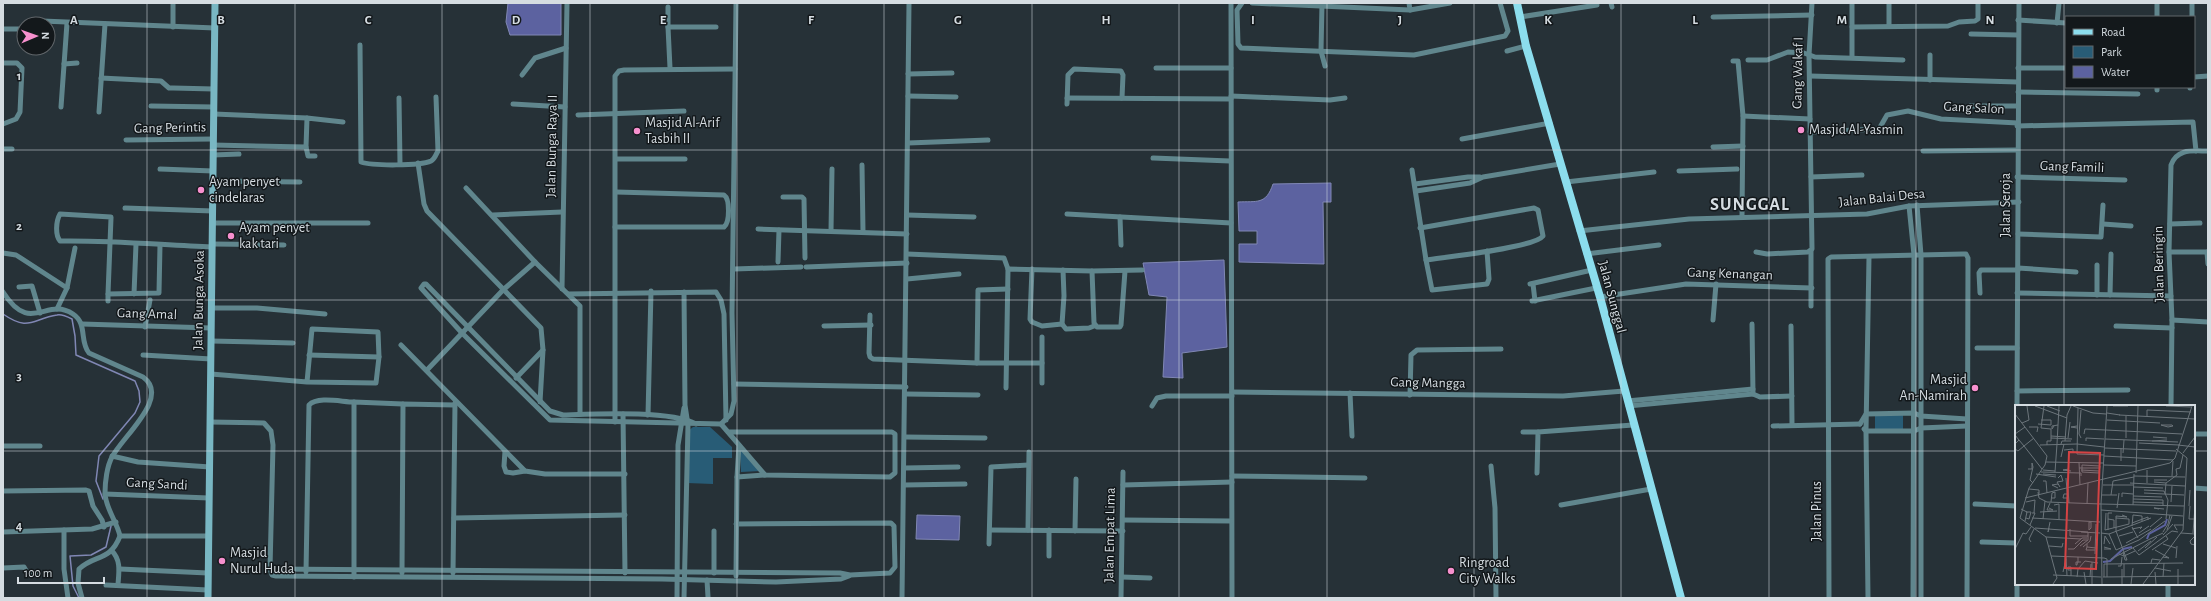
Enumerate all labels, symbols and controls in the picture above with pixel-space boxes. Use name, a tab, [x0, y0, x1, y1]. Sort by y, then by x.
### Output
text: A	[70, 14, 78, 27]
text: B	[217, 14, 225, 27]
text: C	[365, 14, 372, 27]
text: D	[512, 14, 521, 27]
text: E	[660, 14, 667, 27]
text: F	[808, 14, 815, 27]
text: G	[954, 14, 962, 27]
text: H	[1101, 14, 1111, 27]
text: I	[1251, 14, 1255, 27]
text: J	[1398, 14, 1402, 27]
text: K	[1544, 14, 1552, 27]
text: L	[1692, 14, 1698, 27]
text: M	[1837, 14, 1847, 27]
text: N	[1985, 14, 1995, 27]
north arrow	[16, 16, 56, 56]
legend	[2065, 16, 2195, 88]
text: Road	[2101, 26, 2125, 38]
text: N	[40, 32, 51, 40]
street label: Gang Wakaf I	[1790, 37, 1806, 109]
text: Park	[2101, 46, 2122, 58]
text: Water	[2101, 66, 2130, 78]
text: 1	[17, 70, 21, 83]
street label: Jalan Bunga Raya II	[544, 94, 560, 198]
street label: Gang Salon	[1943, 99, 2005, 117]
place label: Masjid Al-Arif Tasbih II	[645, 116, 720, 146]
street label: Gang Perintis	[134, 120, 206, 136]
place label: Masjid Al-Yasmin	[1809, 123, 1903, 137]
marker: Masjid Al-Yasmin	[1796, 125, 1806, 135]
marker: Masjid Al-Arif Tasbih II	[632, 126, 642, 136]
street label: Gang Famili	[2040, 159, 2104, 175]
street label: Jalan Seroja	[1999, 172, 2013, 237]
place label: Ayam penyet cindelaras	[209, 175, 280, 205]
marker: Ayam penyet cindelaras	[196, 185, 206, 195]
street label: Jalan Balai Desa	[1838, 186, 1926, 209]
district label: SUNGGAL	[1710, 196, 1790, 214]
text: 2	[16, 220, 22, 233]
place label: Ayam penyet kak tari	[239, 221, 310, 251]
street label: Jalan Beringin	[2151, 226, 2167, 302]
marker: Ayam penyet kak tari	[226, 231, 236, 241]
street label: Jalan Bunga Asoka	[191, 249, 207, 350]
street label: Jalan Sunggal	[1596, 259, 1628, 335]
street label: Gang Kenangan	[1687, 266, 1773, 282]
street label: Gang Amal	[117, 306, 177, 322]
text: 3	[16, 370, 22, 383]
place label: Masjid An-Namirah	[1900, 373, 1967, 403]
street label: Gang Mangga	[1390, 375, 1466, 391]
marker: Masjid An-Namirah	[1970, 383, 1980, 393]
inset map	[2015, 405, 2195, 585]
street label: Gang Sandi	[126, 475, 188, 493]
street label: Jalan Pinus	[1810, 481, 1824, 541]
street label: Jalan Empat Lima	[1102, 487, 1118, 583]
text: 4	[16, 520, 23, 533]
place label: Masjid Nurul Huda	[230, 546, 295, 576]
marker: Masjid Nurul Huda	[217, 556, 227, 566]
place label: Ringroad City Walks	[1459, 556, 1516, 586]
scale bar	[18, 559, 104, 585]
marker: Ringroad City Walks	[1446, 566, 1456, 576]
text: 100 m	[24, 567, 52, 579]

